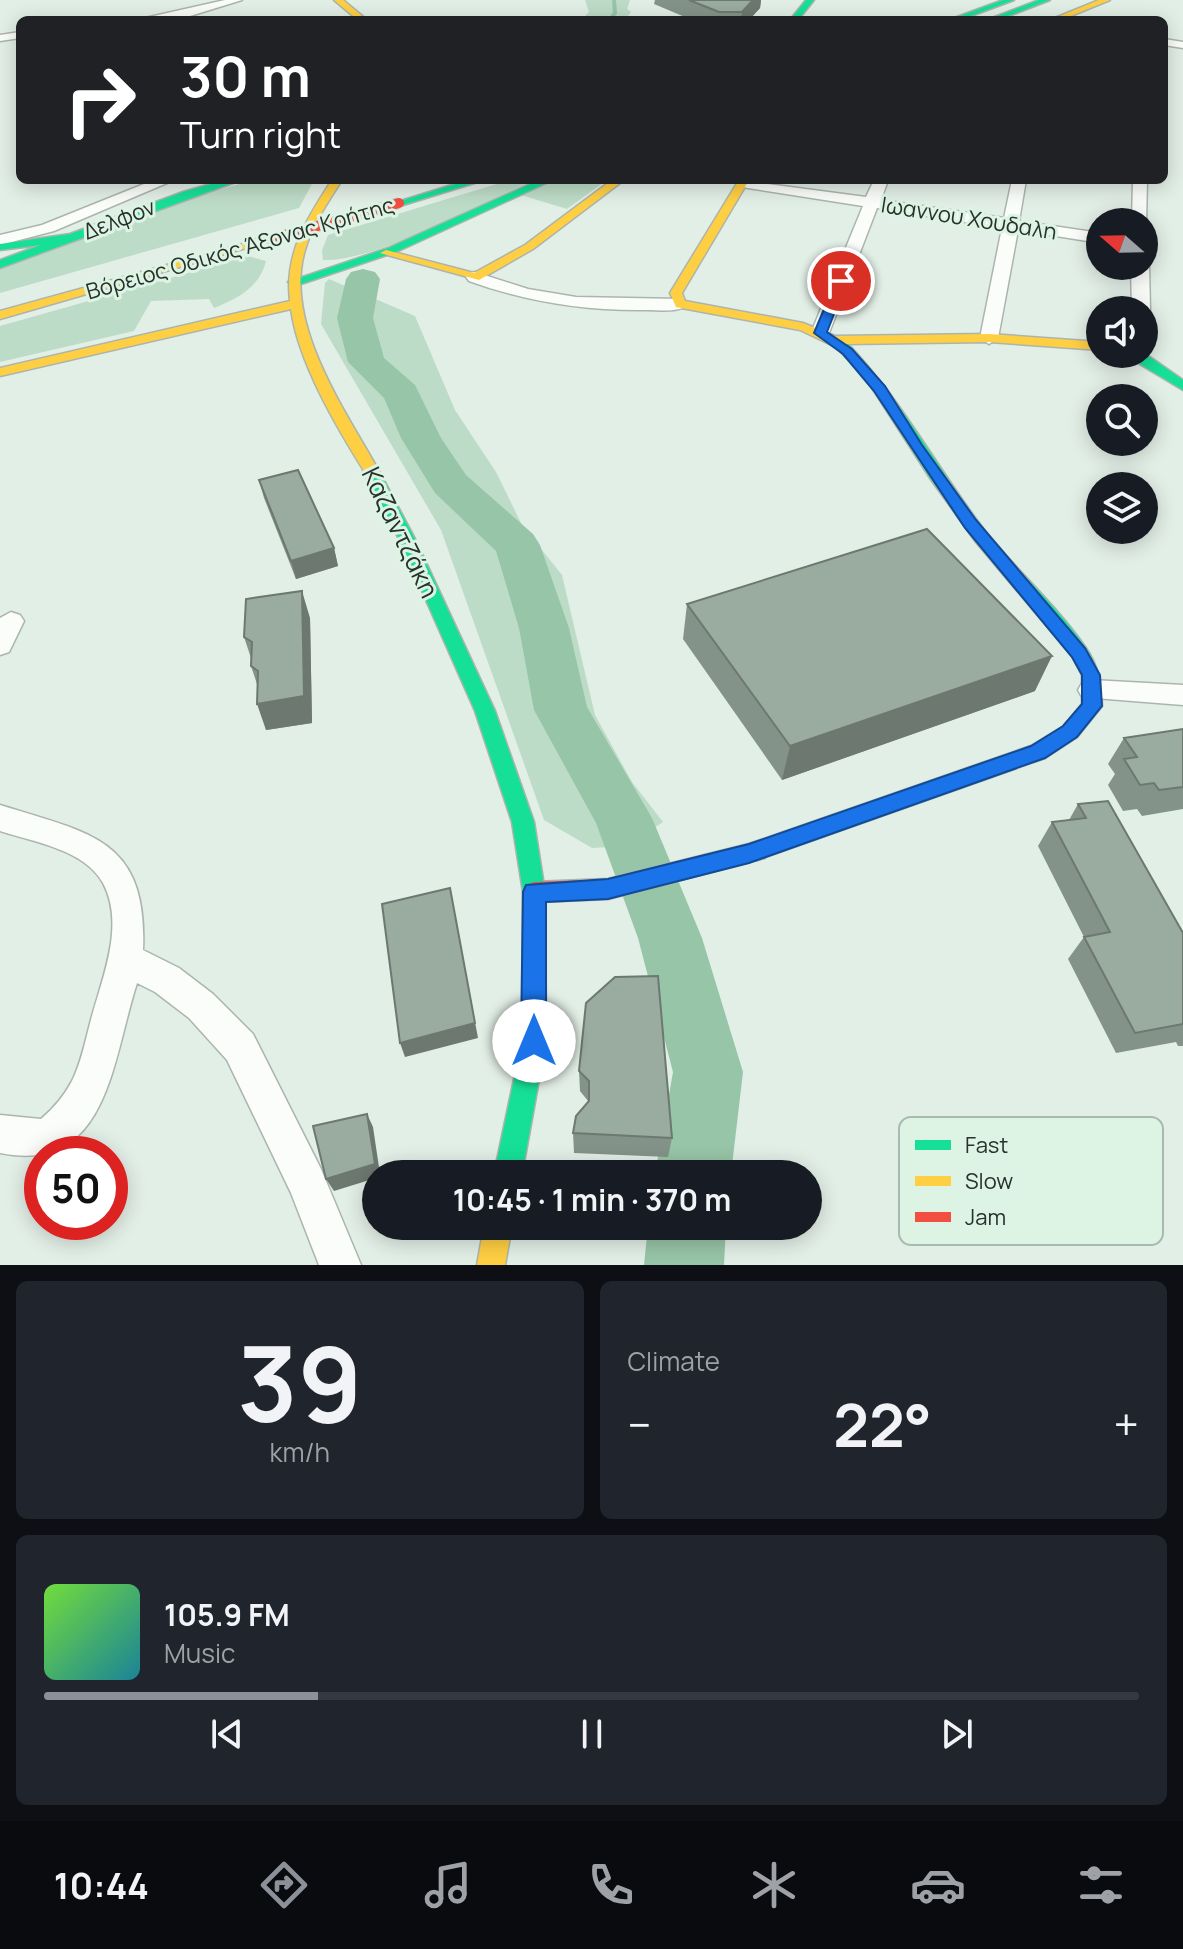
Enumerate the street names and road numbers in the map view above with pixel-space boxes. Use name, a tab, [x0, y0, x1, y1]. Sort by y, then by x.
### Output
street label: Ιωαννου Χουδαλη	[879, 189, 1059, 247]
street label: Βόρειος Οδικός Άξονας Κρήτης	[82, 190, 398, 306]
street label: Δελφον	[79, 192, 159, 246]
street label: Καζαντζάκη	[354, 460, 448, 604]

